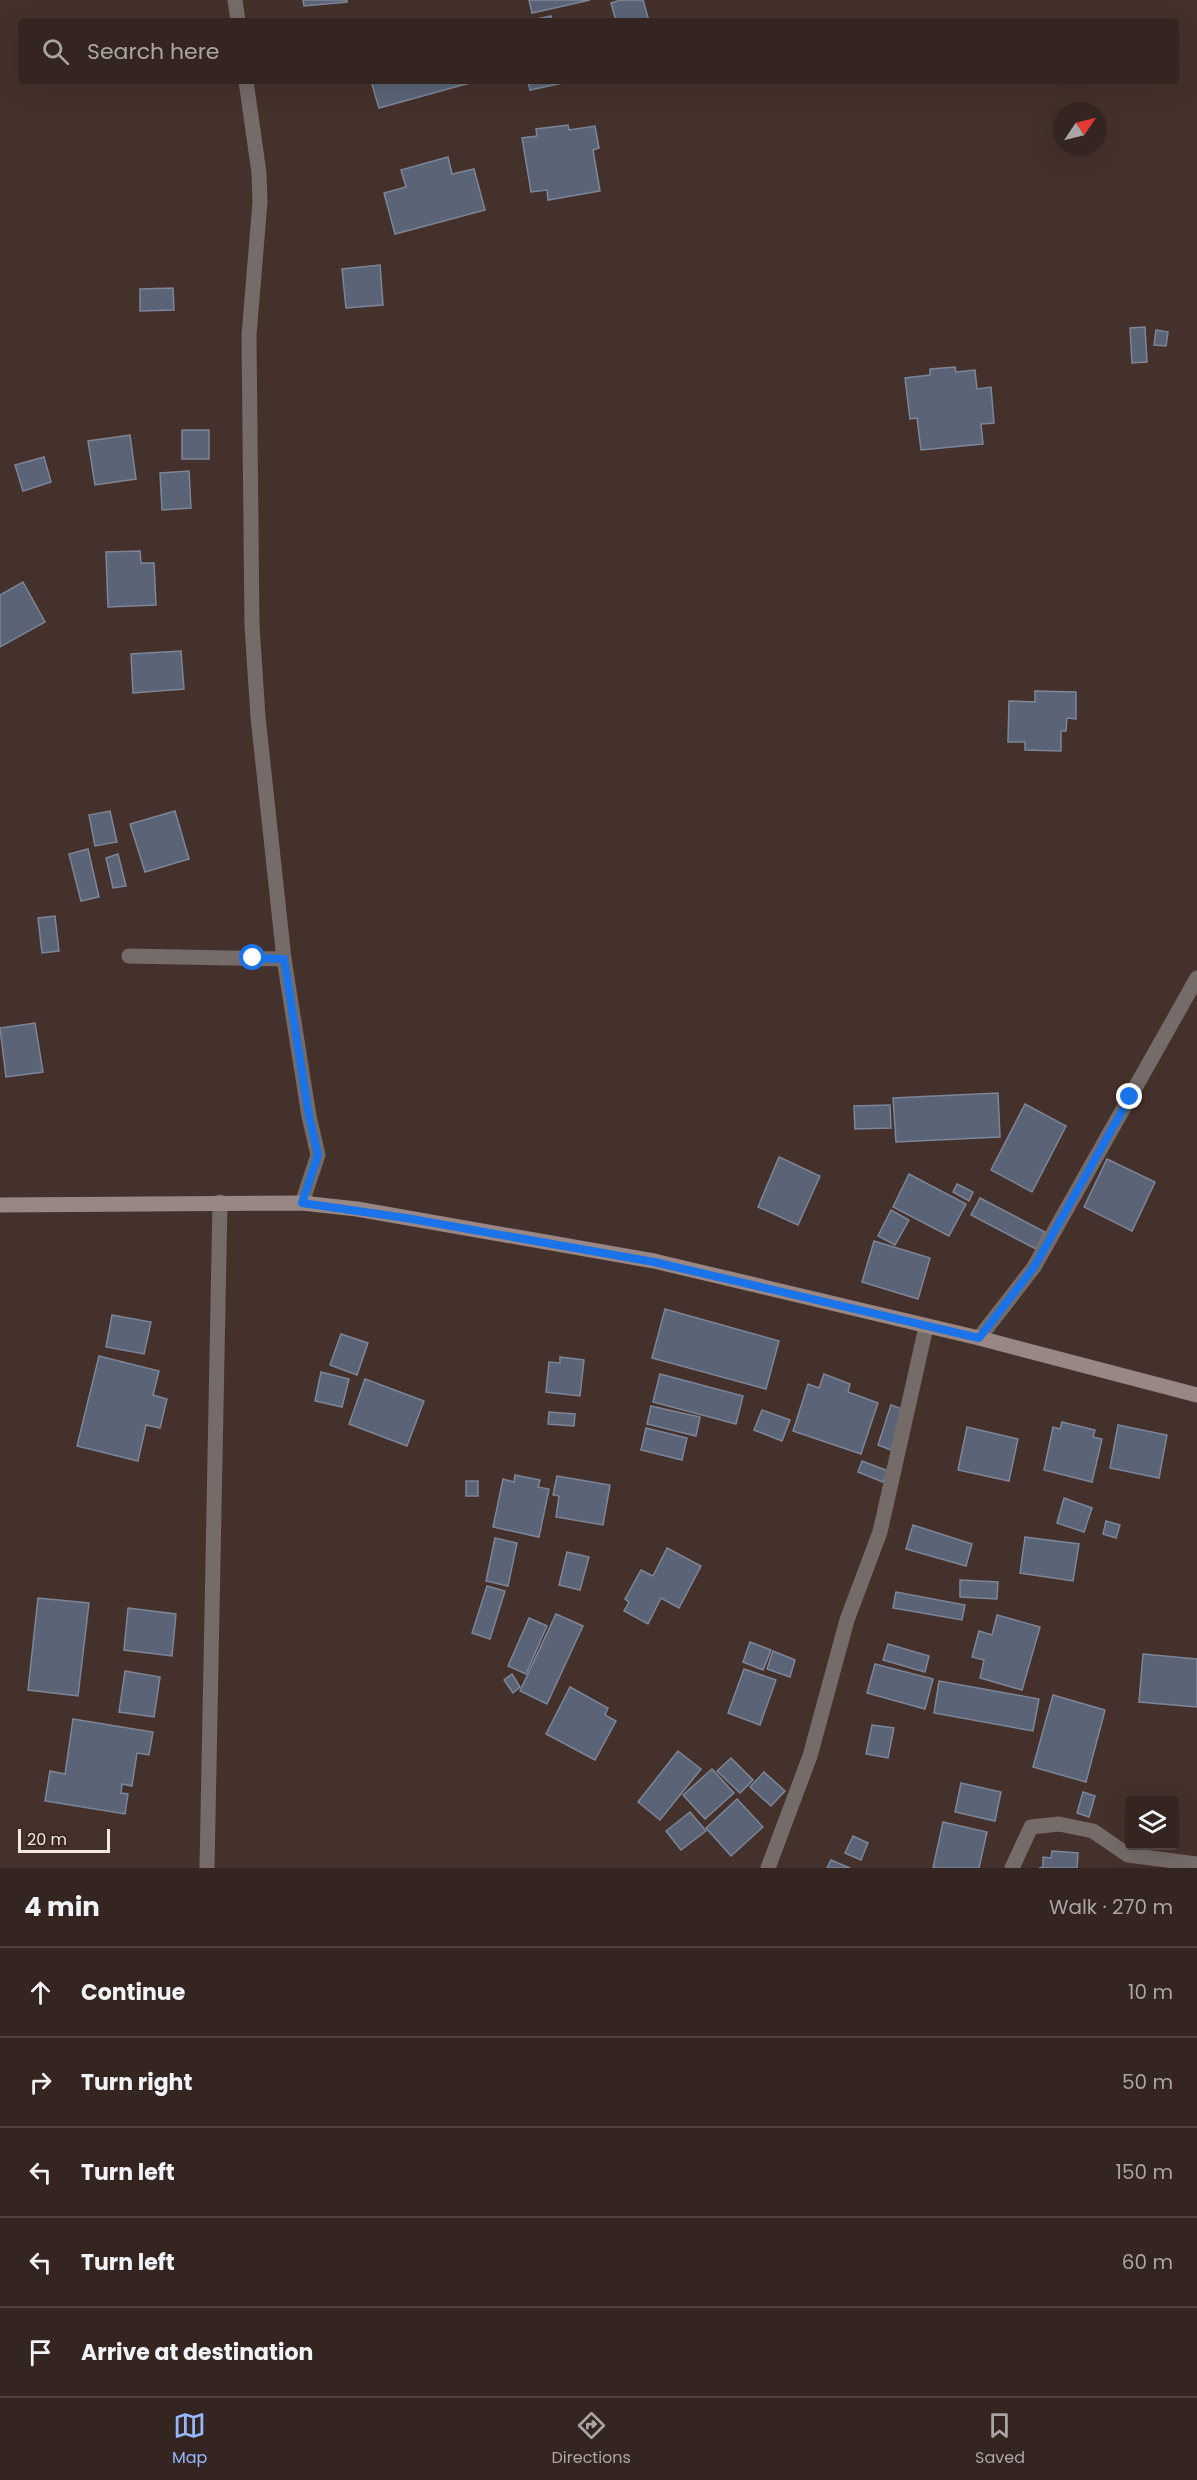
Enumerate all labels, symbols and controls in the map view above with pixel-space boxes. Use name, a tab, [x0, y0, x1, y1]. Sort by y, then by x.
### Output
search box	[18, 18, 1179, 84]
icon: search	[39, 35, 72, 68]
text: Search here	[87, 36, 220, 67]
north arrow	[1053, 102, 1107, 156]
route start	[239, 944, 265, 970]
route end	[1116, 1083, 1142, 1109]
map controls	[1125, 1796, 1179, 1850]
button: layers	[1125, 1796, 1179, 1850]
scale bar	[18, 1826, 110, 1854]
text: 20 m	[27, 1828, 67, 1851]
text: 4 min	[24, 1889, 100, 1925]
text: Walk · 270 m	[1049, 1893, 1173, 1921]
icon: ahead	[24, 1976, 57, 2009]
text: Continue	[81, 1977, 185, 2008]
text: 10 m	[1128, 1978, 1173, 2006]
icon: right	[24, 2066, 57, 2099]
text: Turn right	[81, 2067, 192, 2098]
text: 50 m	[1122, 2068, 1173, 2096]
icon: left	[24, 2156, 57, 2189]
text: Turn left	[81, 2157, 175, 2188]
text: 150 m	[1116, 2158, 1173, 2186]
icon: left	[24, 2246, 57, 2279]
text: Turn left	[81, 2247, 175, 2278]
text: 60 m	[1122, 2248, 1173, 2276]
icon: arrive	[24, 2336, 57, 2369]
text: Arrive at destination	[81, 2337, 313, 2368]
tab: Map	[172, 2409, 207, 2470]
tab: Directions	[552, 2409, 631, 2470]
tab: Saved	[975, 2409, 1025, 2470]

